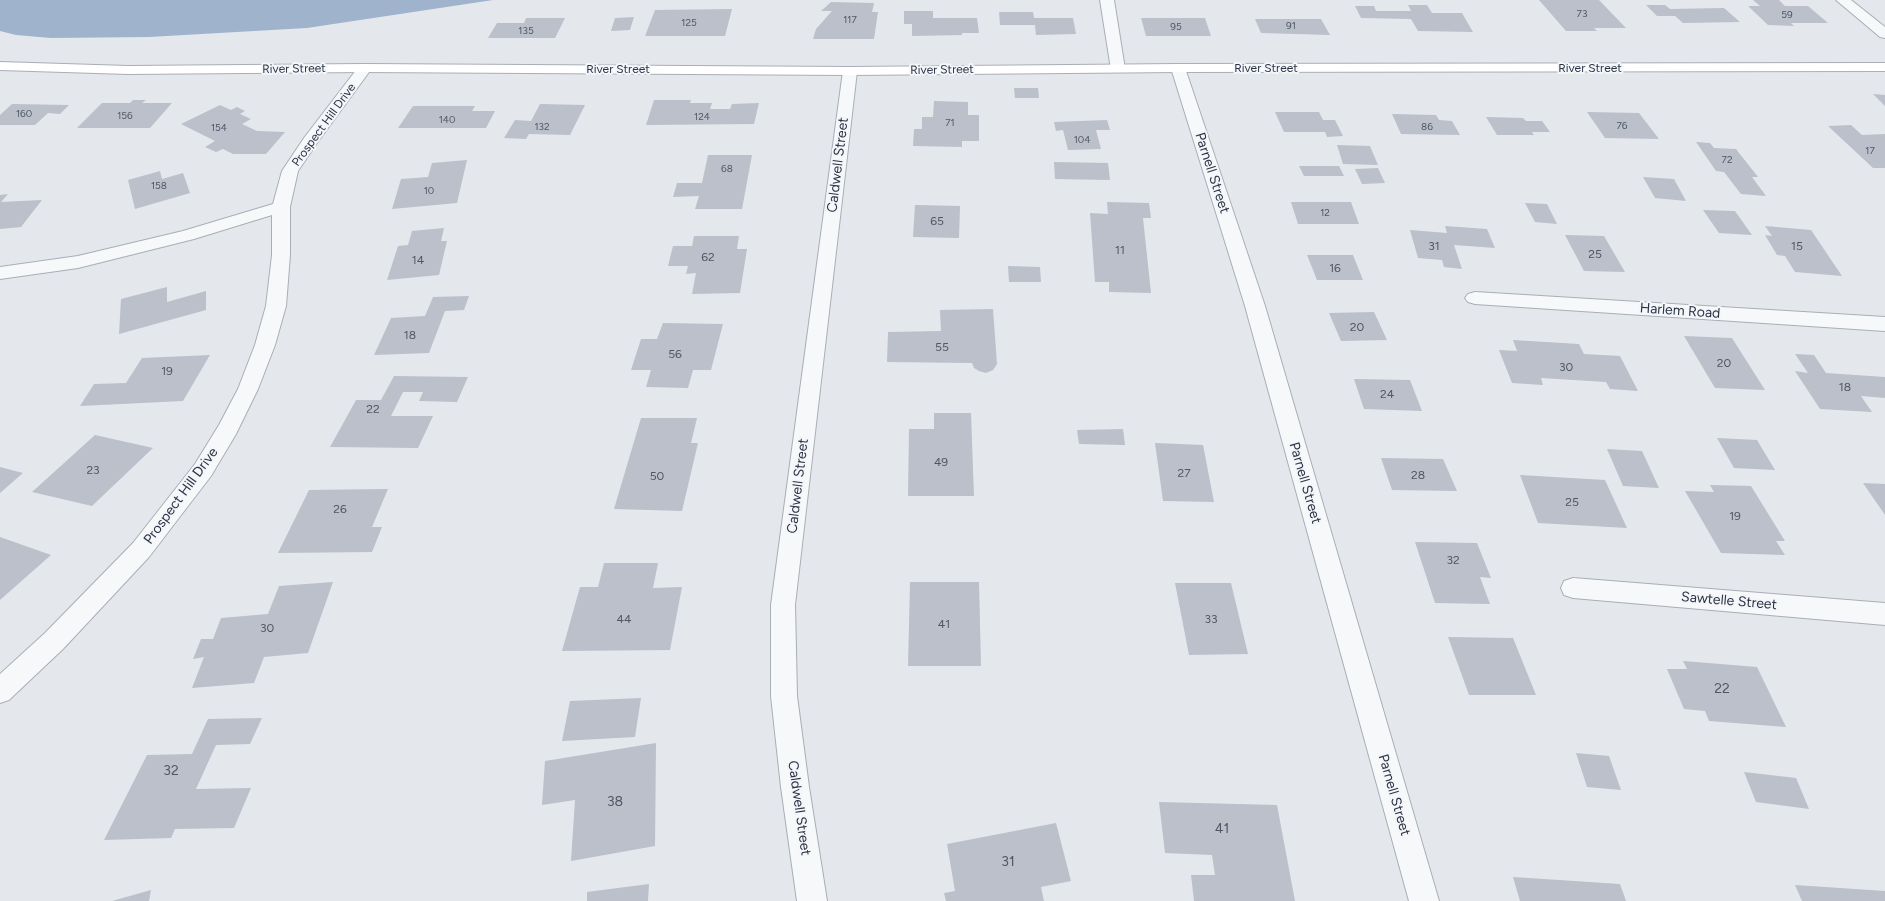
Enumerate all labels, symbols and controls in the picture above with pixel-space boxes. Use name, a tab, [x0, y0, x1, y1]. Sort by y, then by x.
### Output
house number: 73	[1577, 8, 1587, 20]
house number: 59	[1781, 9, 1793, 21]
house number: 117	[843, 14, 857, 26]
house number: 125	[681, 17, 697, 29]
house number: 91	[1286, 20, 1296, 32]
house number: 95	[1170, 21, 1182, 33]
house number: 135	[518, 25, 534, 37]
street label: River Street	[262, 61, 326, 77]
street label: River Street	[1234, 61, 1298, 75]
street label: River Street	[1558, 61, 1622, 75]
street label: River Street	[586, 62, 650, 76]
street label: River Street	[910, 62, 974, 78]
street label: Prospect Hill Drive	[289, 81, 359, 169]
house number: 160	[16, 108, 32, 120]
house number: 156	[117, 110, 133, 122]
house number: 124	[694, 111, 710, 123]
house number: 140	[439, 114, 455, 126]
street label: Caldwell Street	[824, 116, 852, 214]
house number: 71	[945, 117, 955, 129]
house number: 76	[1616, 120, 1628, 132]
house number: 132	[534, 121, 550, 133]
house number: 86	[1421, 121, 1433, 133]
house number: 154	[211, 122, 227, 134]
street label: Parnell Street	[1191, 130, 1233, 216]
house number: 104	[1074, 134, 1090, 146]
house number: 17	[1865, 145, 1875, 157]
house number: 72	[1722, 154, 1732, 166]
house number: 68	[721, 163, 733, 175]
house number: 158	[151, 180, 167, 192]
house number: 10	[424, 185, 434, 197]
house number: 12	[1320, 207, 1330, 219]
house number: 65	[930, 214, 944, 228]
house number: 31	[1428, 239, 1440, 253]
house number: 15	[1791, 239, 1803, 253]
house number: 11	[1115, 243, 1125, 257]
house number: 25	[1588, 247, 1602, 261]
house number: 62	[701, 250, 715, 264]
house number: 14	[412, 253, 424, 267]
house number: 16	[1329, 261, 1341, 275]
street label: Harlem Road	[1639, 300, 1721, 322]
house number: 20	[1350, 320, 1364, 334]
house number: 18	[404, 328, 416, 342]
house number: 55	[935, 340, 949, 354]
house number: 56	[668, 347, 682, 361]
house number: 20	[1717, 356, 1731, 370]
house number: 30	[1559, 360, 1573, 374]
house number: 19	[161, 364, 173, 378]
house number: 18	[1839, 380, 1851, 394]
house number: 24	[1380, 387, 1394, 401]
house number: 22	[366, 402, 380, 416]
street label: Caldwell Street	[784, 437, 812, 535]
street label: Parnell Street	[1285, 440, 1325, 526]
street label: Prospect Hill Drive	[140, 444, 222, 548]
house number: 49	[934, 455, 948, 469]
house number: 23	[86, 463, 100, 477]
house number: 27	[1177, 466, 1191, 480]
house number: 28	[1411, 468, 1425, 482]
house number: 50	[650, 469, 664, 483]
house number: 25	[1565, 495, 1579, 509]
house number: 26	[333, 502, 347, 516]
house number: 19	[1729, 509, 1741, 523]
house number: 32	[1446, 553, 1460, 567]
street label: Sawtelle Street	[1680, 588, 1778, 614]
house number: 44	[617, 612, 631, 626]
house number: 33	[1204, 612, 1218, 626]
house number: 41	[938, 617, 950, 631]
house number: 30	[260, 621, 274, 635]
house number: 22	[1714, 681, 1730, 697]
street label: Parnell Street	[1374, 752, 1414, 838]
street label: Caldwell Street	[784, 759, 814, 857]
house number: 32	[163, 763, 179, 779]
house number: 38	[607, 794, 623, 810]
house number: 41	[1215, 821, 1229, 837]
house number: 31	[1001, 854, 1015, 870]

